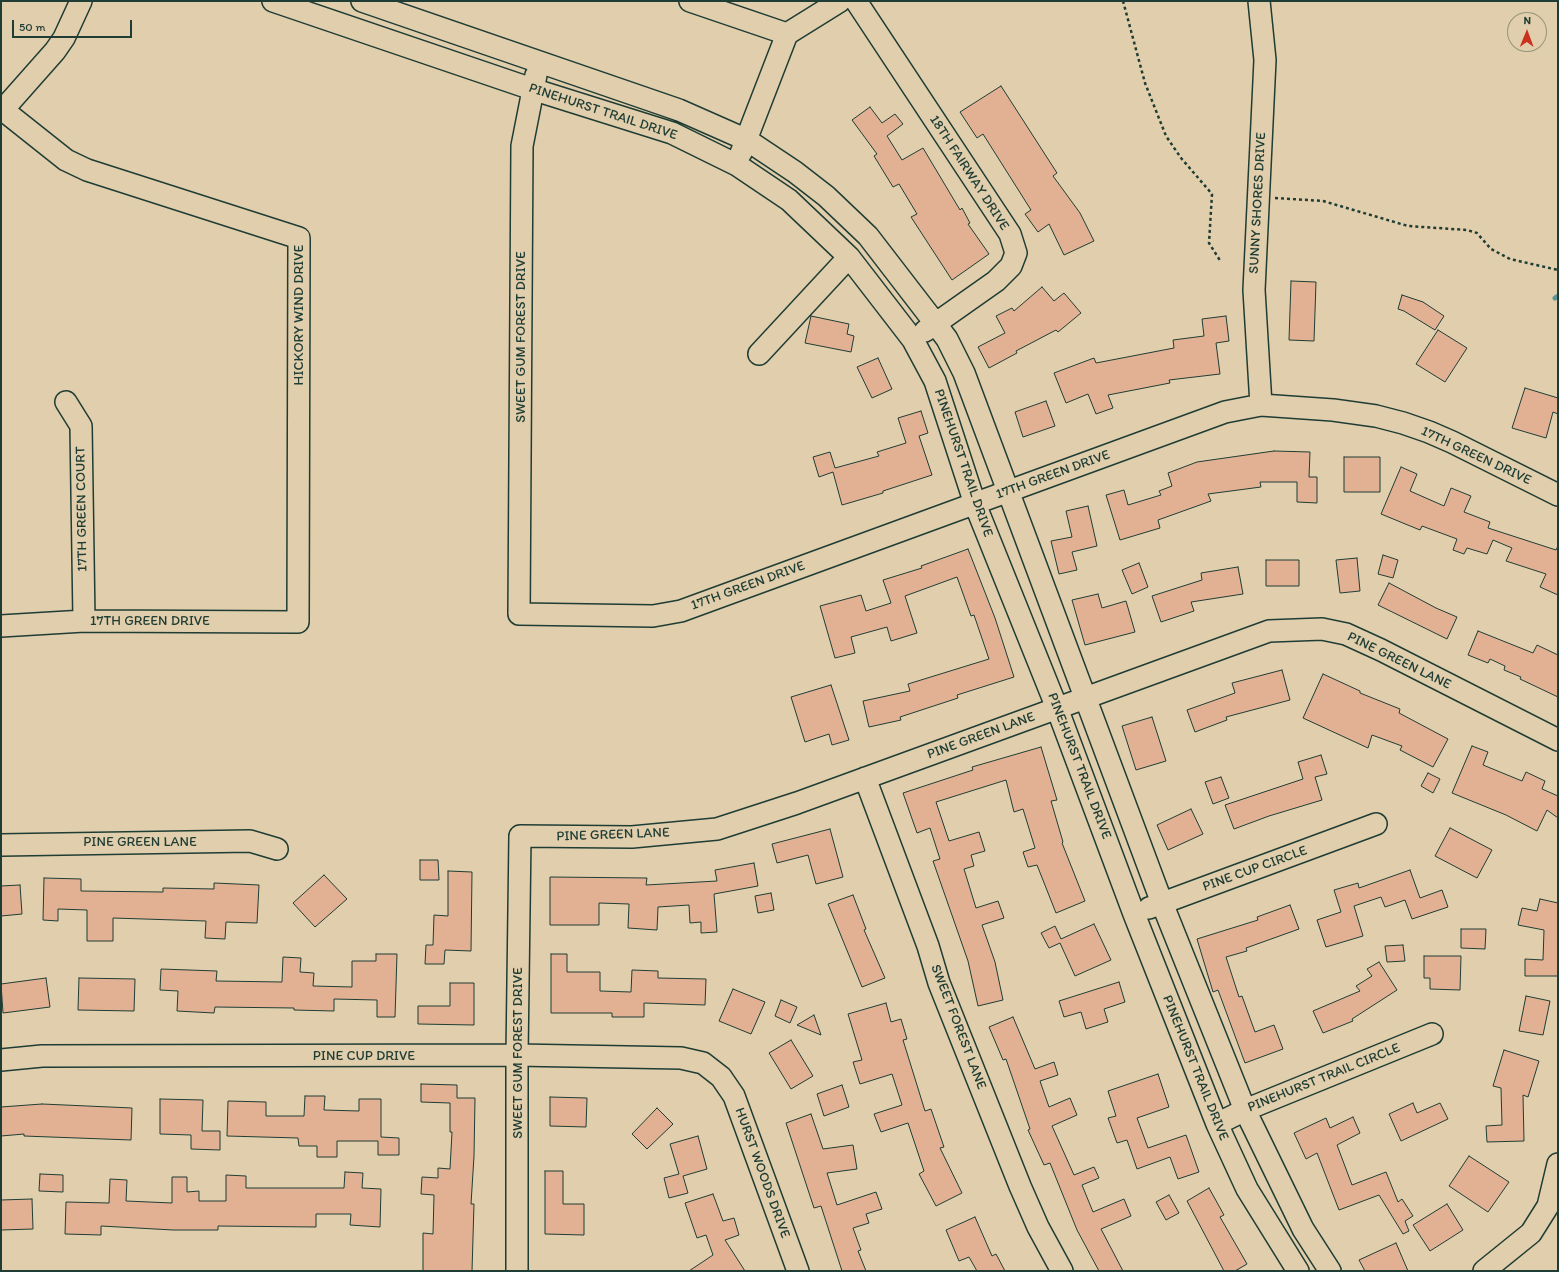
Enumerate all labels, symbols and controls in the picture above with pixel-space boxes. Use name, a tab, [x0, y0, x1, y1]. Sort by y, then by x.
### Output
scale bar	[14, 12, 134, 38]
north arrow	[1507, 12, 1547, 52]
text: N	[1523, 14, 1531, 27]
text: 50 m	[19, 20, 45, 34]
street label: PINEHURST TRAIL DRIVE	[527, 80, 679, 144]
street label: 18TH FAIRWAY DRIVE	[925, 112, 1013, 234]
street label: SUNNY SHORES DRIVE	[1246, 132, 1270, 274]
street label: HICKORY WIND DRIVE	[291, 245, 307, 385]
street label: SWEET GUM FOREST DRIVE	[513, 251, 529, 423]
street label: PINEHURST TRAIL DRIVE	[930, 387, 996, 539]
street label: 17TH GREEN DRIVE	[1418, 423, 1534, 489]
street label: 17TH GREEN COURT	[73, 446, 91, 572]
street label: 17TH GREEN DRIVE	[994, 447, 1112, 503]
street label: 17TH GREEN DRIVE	[689, 558, 807, 614]
street label: 17TH GREEN DRIVE	[90, 613, 210, 629]
street label: PINE GREEN LANE	[1344, 629, 1454, 693]
street label: PINEHURST TRAIL DRIVE	[1043, 690, 1115, 842]
street label: PINE GREEN LANE	[925, 709, 1037, 763]
street label: PINE GREEN LANE	[556, 825, 670, 845]
street label: PINE GREEN LANE	[83, 834, 197, 850]
street label: PINE CUP CIRCLE	[1200, 842, 1310, 896]
street label: SWEET FOREST LANE	[926, 962, 990, 1092]
street label: SWEET GUM FOREST DRIVE	[510, 967, 526, 1139]
street label: PINEHURST TRAIL DRIVE	[1158, 993, 1232, 1143]
street label: PINEHURST TRAIL CIRCLE	[1245, 1040, 1403, 1116]
street label: PINE CUP DRIVE	[313, 1048, 415, 1064]
street label: HURST WOODS DRIVE	[731, 1105, 793, 1241]

